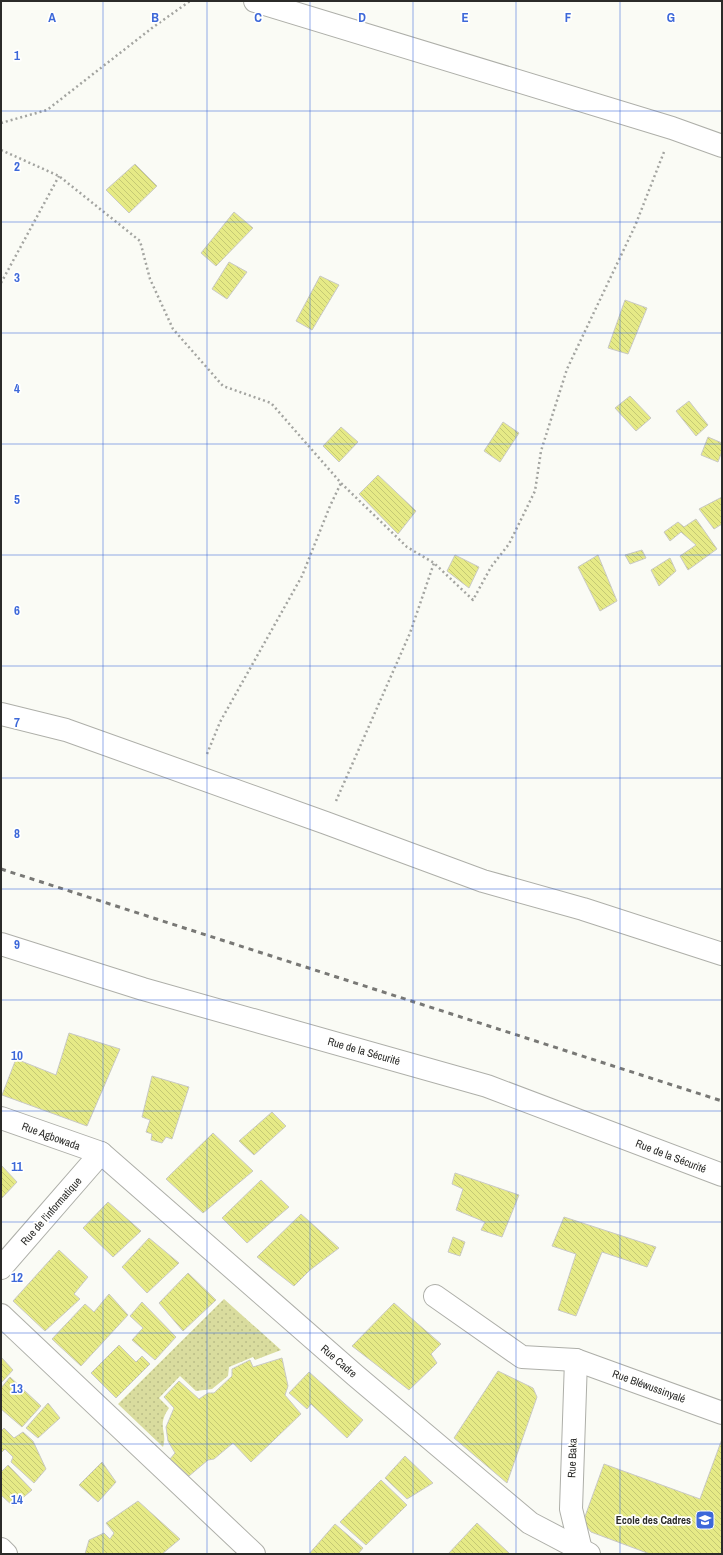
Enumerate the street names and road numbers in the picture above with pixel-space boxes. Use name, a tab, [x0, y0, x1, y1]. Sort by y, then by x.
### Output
street label: Rue de la Sécurité	[326, 1034, 402, 1068]
street label: Rue Agbowada	[20, 1119, 82, 1153]
street label: Rue de la Sécurité	[634, 1136, 708, 1176]
street label: Rue de l'informatique	[18, 1174, 84, 1248]
street label: Rue Cadre	[318, 1341, 360, 1381]
street label: Rue Bléwussinyalé	[611, 1366, 687, 1406]
street label: Rue Baka	[564, 1438, 580, 1478]

